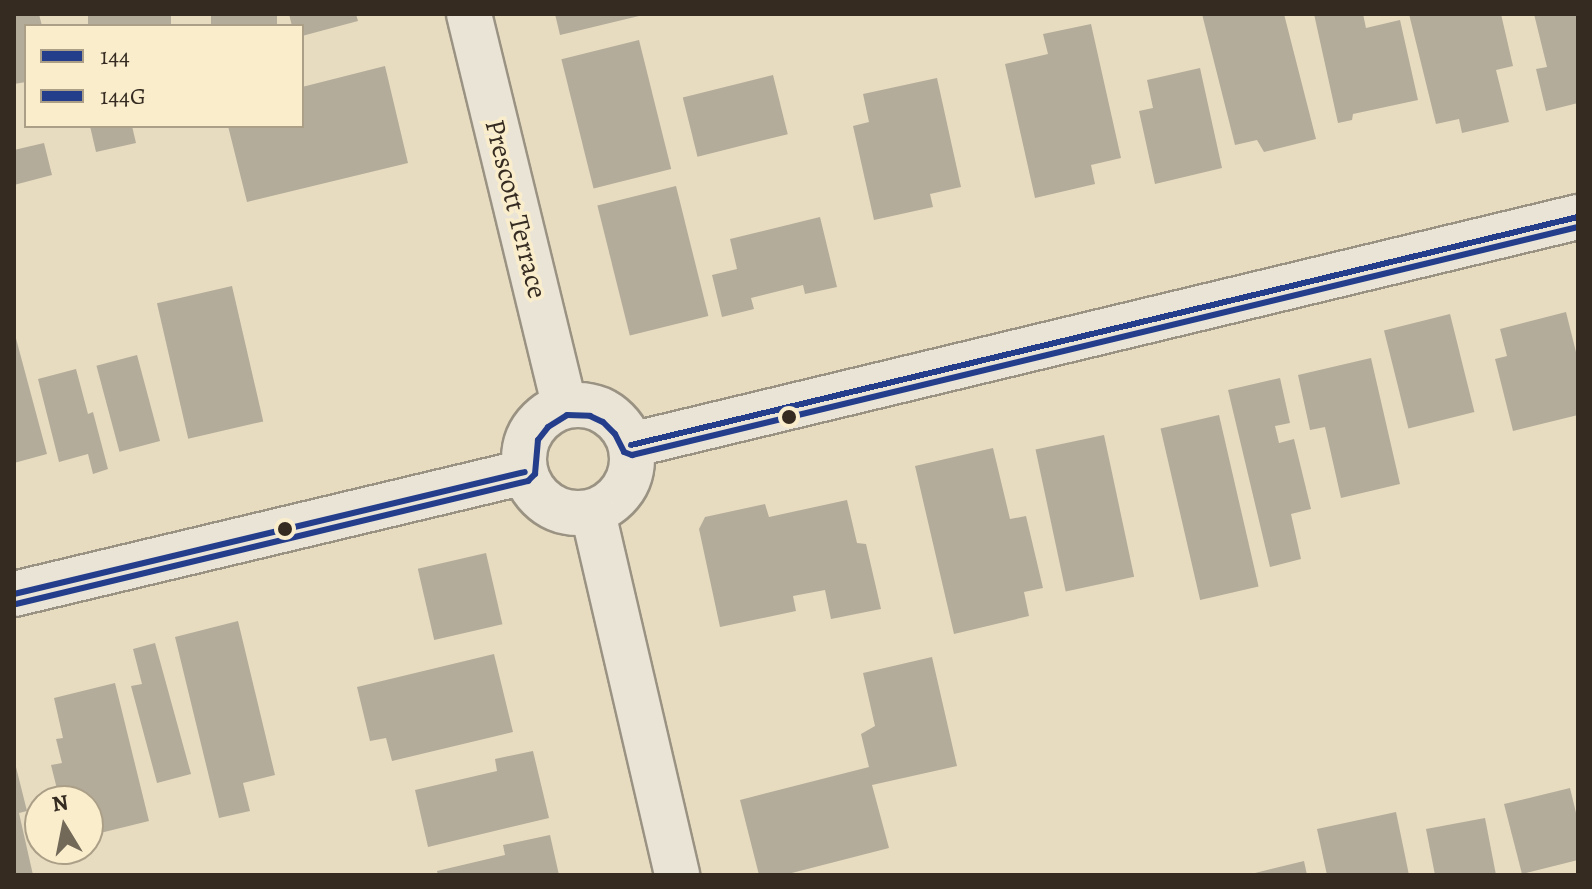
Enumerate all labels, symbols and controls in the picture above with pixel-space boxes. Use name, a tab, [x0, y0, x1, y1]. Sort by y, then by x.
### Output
legend	[24, 24, 304, 128]
text: 144	[100, 40, 130, 72]
text: 144G	[100, 80, 146, 112]
street label: Prescott Terrace	[478, 116, 554, 302]
unlabelled marker	[781, 409, 797, 425]
unlabelled marker	[277, 521, 293, 537]
north arrow	[24, 785, 104, 865]
text: N	[50, 787, 71, 819]

